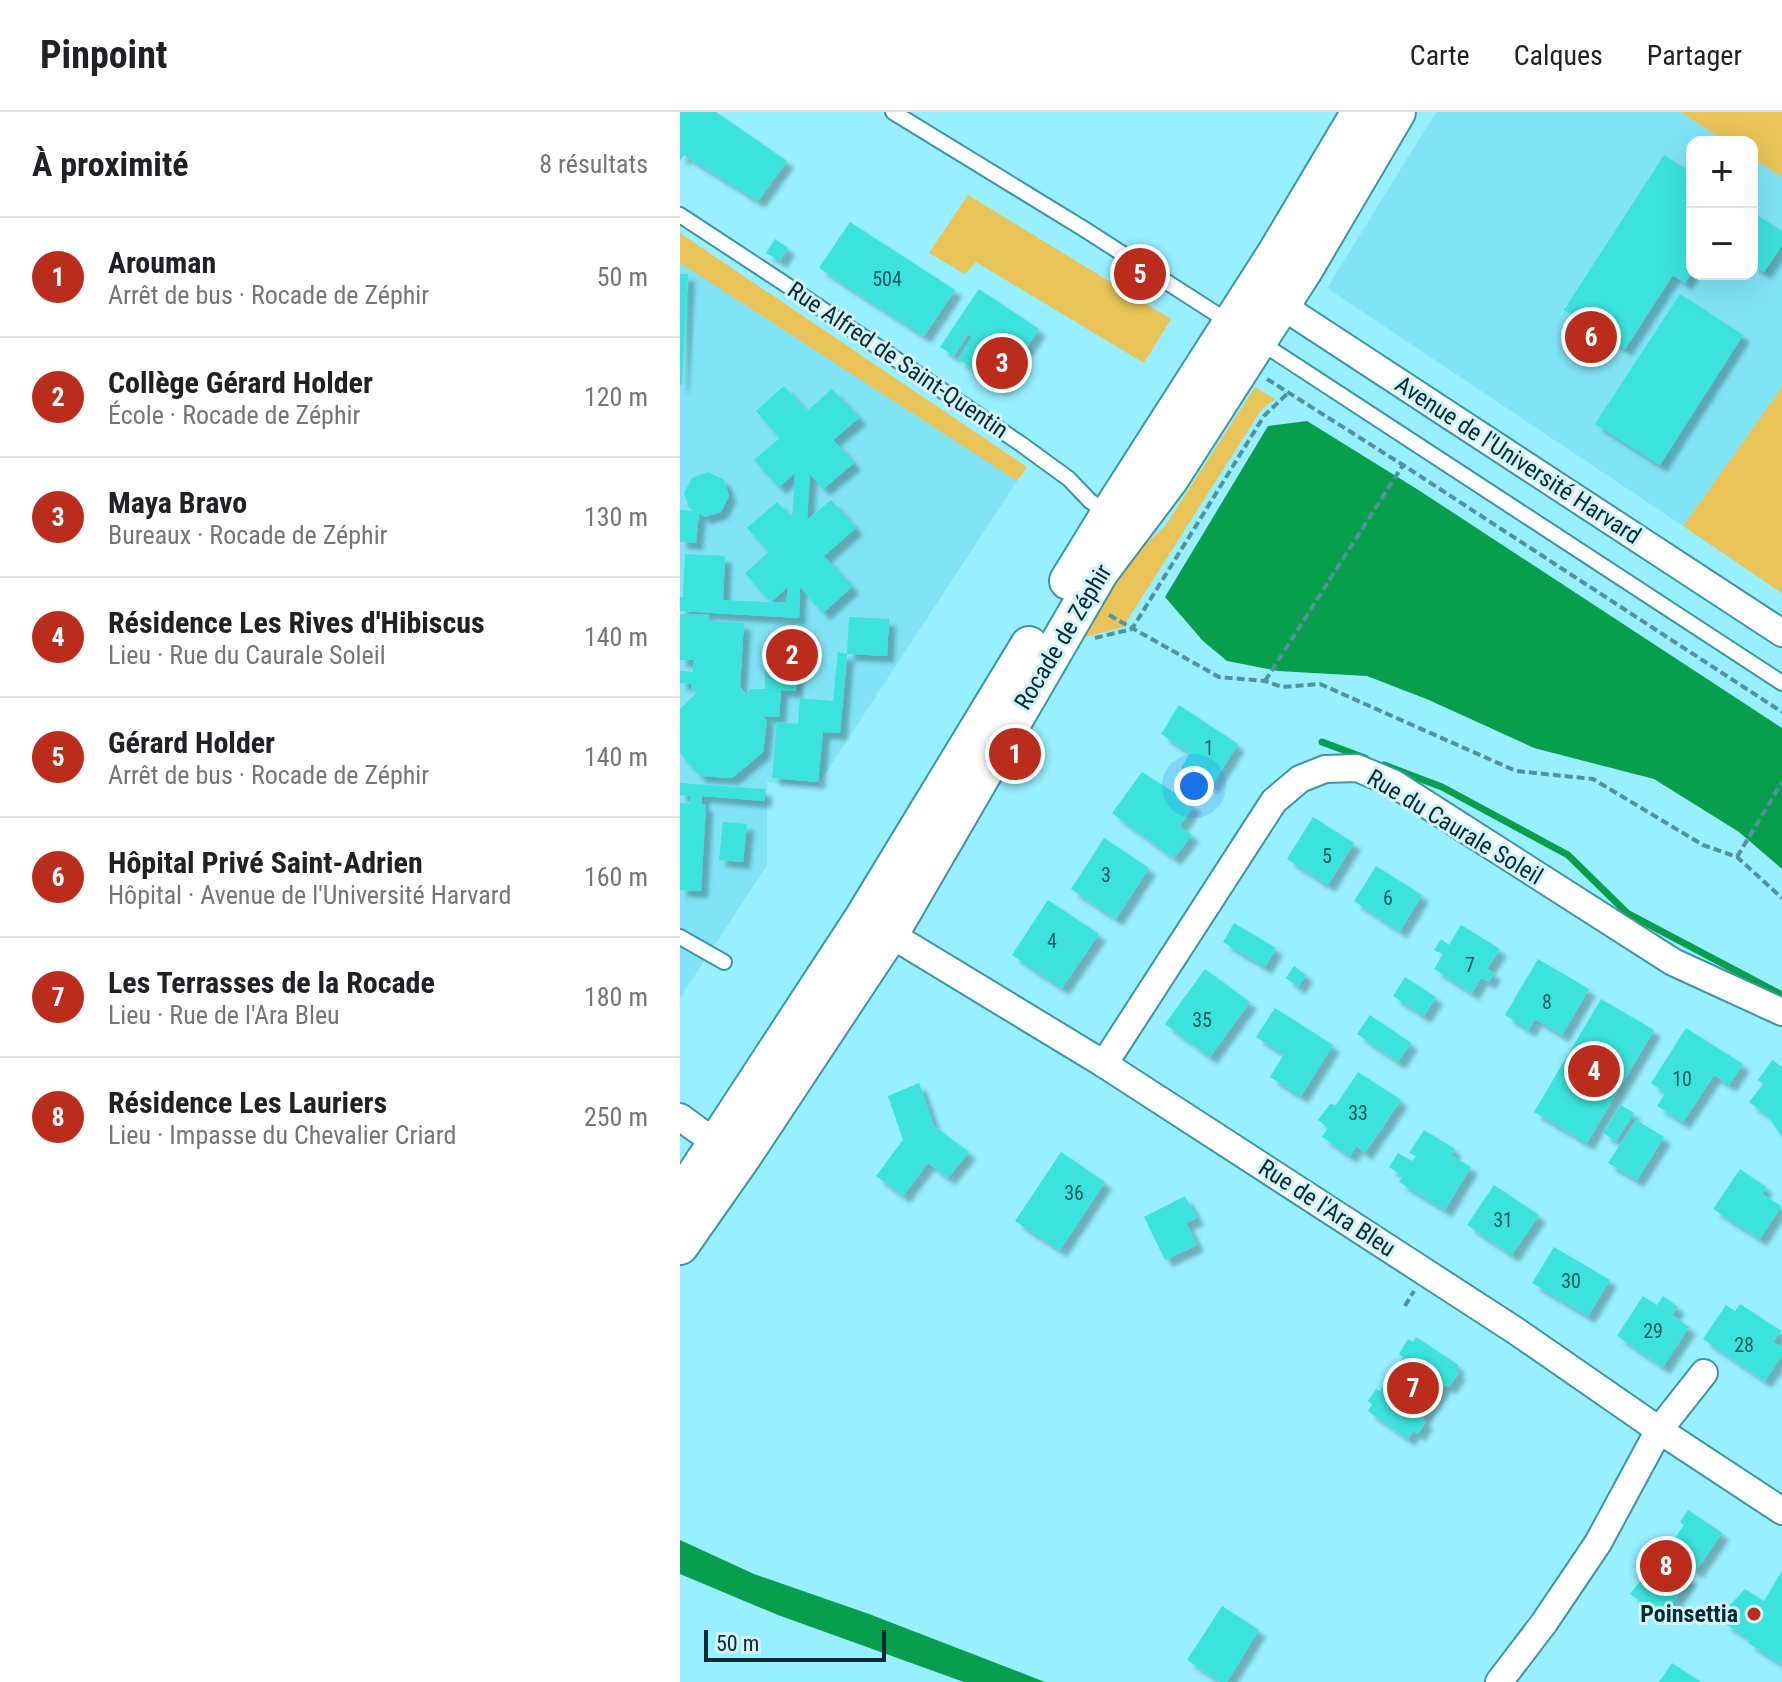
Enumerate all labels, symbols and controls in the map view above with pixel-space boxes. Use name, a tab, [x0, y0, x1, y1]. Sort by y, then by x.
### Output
text: Pinpoint	[40, 33, 168, 77]
text: Carte	[1410, 39, 1470, 72]
text: Calques	[1514, 39, 1603, 72]
text: Partager	[1647, 39, 1742, 72]
map controls	[1686, 136, 1758, 280]
button: +	[1686, 136, 1758, 208]
text: À proximité	[32, 144, 189, 184]
text: 8 résultats	[539, 149, 648, 179]
button: −	[1686, 208, 1758, 280]
pin: 5	[1114, 244, 1166, 304]
text: Arouman	[108, 245, 216, 280]
text: 1	[51, 262, 65, 292]
text: 50 m	[597, 262, 648, 292]
house number: 504	[872, 267, 902, 291]
street label: Rue Alfred de Saint-Quentin	[783, 276, 1013, 444]
text: Arrêt de bus · Rocade de Zéphir	[108, 280, 429, 310]
pin: 6	[1565, 307, 1617, 367]
pin: 3	[976, 333, 1028, 393]
text: Collège Gérard Holder	[108, 365, 373, 400]
street label: Avenue de l'Université Harvard	[1390, 370, 1646, 550]
text: 2	[51, 382, 65, 412]
text: 120 m	[584, 382, 648, 412]
text: École · Rocade de Zéphir	[108, 400, 360, 430]
text: Maya Bravo	[108, 485, 247, 520]
text: 3	[51, 502, 65, 532]
text: 130 m	[584, 502, 648, 532]
text: Bureaux · Rocade de Zéphir	[108, 520, 388, 550]
street label: Rocade de Zéphir	[1009, 559, 1117, 715]
text: Résidence Les Rives d'Hibiscus	[108, 605, 485, 640]
text: 4	[51, 622, 65, 652]
text: 140 m	[584, 622, 648, 652]
pin: 2	[766, 625, 818, 685]
text: Lieu · Rue du Caurale Soleil	[108, 640, 386, 670]
pin: 1	[989, 724, 1041, 784]
text: Gérard Holder	[108, 725, 275, 760]
house number: 1	[1204, 736, 1214, 760]
text: 5	[51, 742, 65, 772]
text: 140 m	[584, 742, 648, 772]
text: Arrêt de bus · Rocade de Zéphir	[108, 760, 429, 790]
street label: Rue du Caurale Soleil	[1362, 764, 1548, 890]
your location	[1174, 766, 1214, 806]
house number: 5	[1322, 844, 1332, 868]
text: Hôpital Privé Saint-Adrien	[108, 845, 423, 880]
text: 6	[51, 862, 65, 892]
text: 160 m	[584, 862, 648, 892]
house number: 3	[1101, 863, 1111, 887]
text: Hôpital · Avenue de l'Université Harvard	[108, 880, 511, 910]
house number: 6	[1383, 886, 1393, 910]
house number: 4	[1047, 929, 1057, 953]
house number: 7	[1465, 953, 1475, 977]
text: Les Terrasses de la Rocade	[108, 965, 435, 1000]
text: 7	[51, 982, 65, 1012]
text: 180 m	[584, 982, 648, 1012]
house number: 8	[1542, 990, 1552, 1014]
text: Lieu · Rue de l'Ara Bleu	[108, 1000, 340, 1030]
house number: 35	[1192, 1008, 1212, 1032]
pin: 4	[1568, 1041, 1620, 1101]
house number: 10	[1672, 1067, 1692, 1091]
text: Résidence Les Lauriers	[108, 1085, 387, 1120]
house number: 33	[1348, 1101, 1368, 1125]
text: 8	[51, 1102, 65, 1132]
text: 250 m	[584, 1102, 648, 1132]
text: Lieu · Impasse du Chevalier Criard	[108, 1120, 456, 1150]
street label: Rue de l'Ara Bleu	[1253, 1153, 1401, 1263]
house number: 36	[1064, 1181, 1084, 1205]
house number: 31	[1493, 1208, 1513, 1232]
house number: 30	[1561, 1269, 1581, 1293]
house number: 29	[1643, 1319, 1663, 1343]
house number: 28	[1734, 1333, 1754, 1357]
pin: 7	[1387, 1358, 1439, 1418]
pin: 8	[1640, 1536, 1692, 1596]
place label: Poinsettia	[1640, 1600, 1738, 1628]
marker: Poinsettia	[1745, 1605, 1763, 1623]
scale bar	[704, 1626, 886, 1662]
text: 50 m	[716, 1631, 759, 1656]

